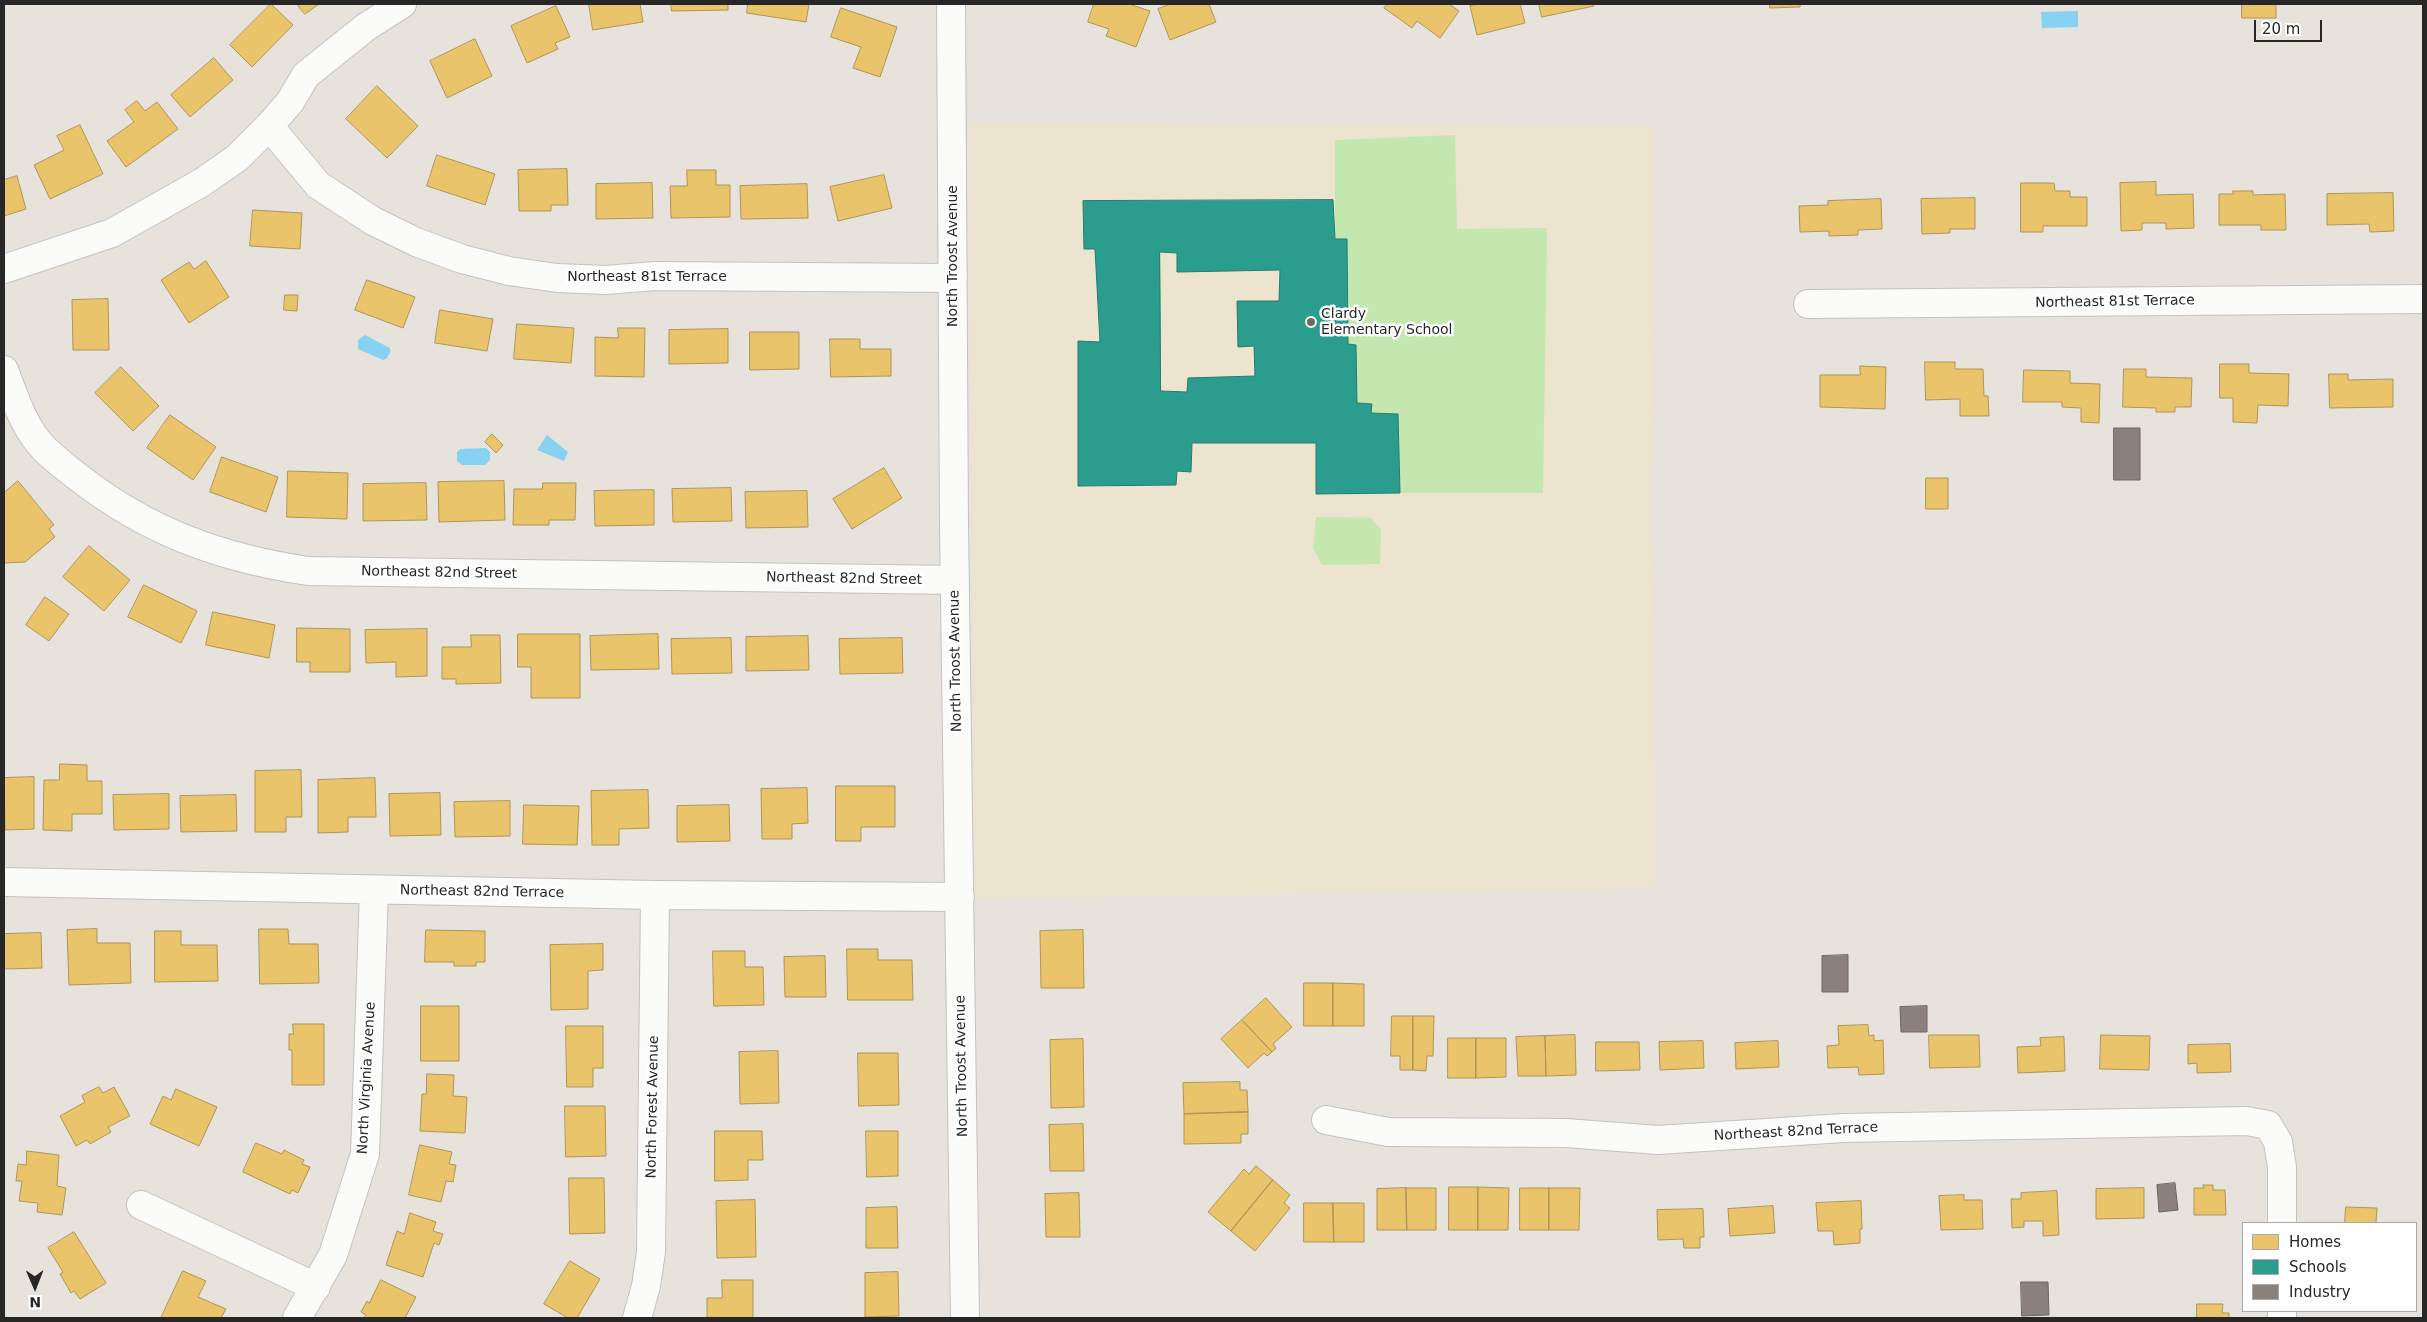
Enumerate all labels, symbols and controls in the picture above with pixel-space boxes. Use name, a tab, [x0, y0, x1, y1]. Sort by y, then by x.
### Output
scale bar	[2257, 10, 2324, 42]
text: 20 m	[2262, 20, 2300, 38]
street label: North Troost Avenue	[945, 185, 961, 327]
street label: Northeast 81st Terrace	[567, 269, 727, 285]
street label: Northeast 81st Terrace	[2035, 292, 2195, 312]
place label: Clardy Elementary School	[1321, 306, 1453, 338]
marker: Clardy Elementary School	[1305, 316, 1317, 328]
street label: Northeast 82nd Street	[361, 563, 517, 583]
street label: Northeast 82nd Street	[766, 569, 922, 589]
street label: North Troost Avenue	[946, 590, 966, 732]
street label: Northeast 82nd Terrace	[400, 882, 564, 902]
street label: North Troost Avenue	[952, 995, 972, 1137]
street label: North Virginia Avenue	[355, 1001, 379, 1155]
street label: North Forest Avenue	[643, 1035, 663, 1179]
street label: Northeast 82nd Terrace	[1713, 1119, 1879, 1145]
legend	[2242, 1222, 2417, 1312]
text: Homes	[2289, 1233, 2341, 1251]
text: Schools	[2289, 1258, 2347, 1276]
north arrow	[10, 1262, 60, 1312]
text: Industry	[2289, 1283, 2351, 1301]
text: N	[29, 1294, 41, 1310]

